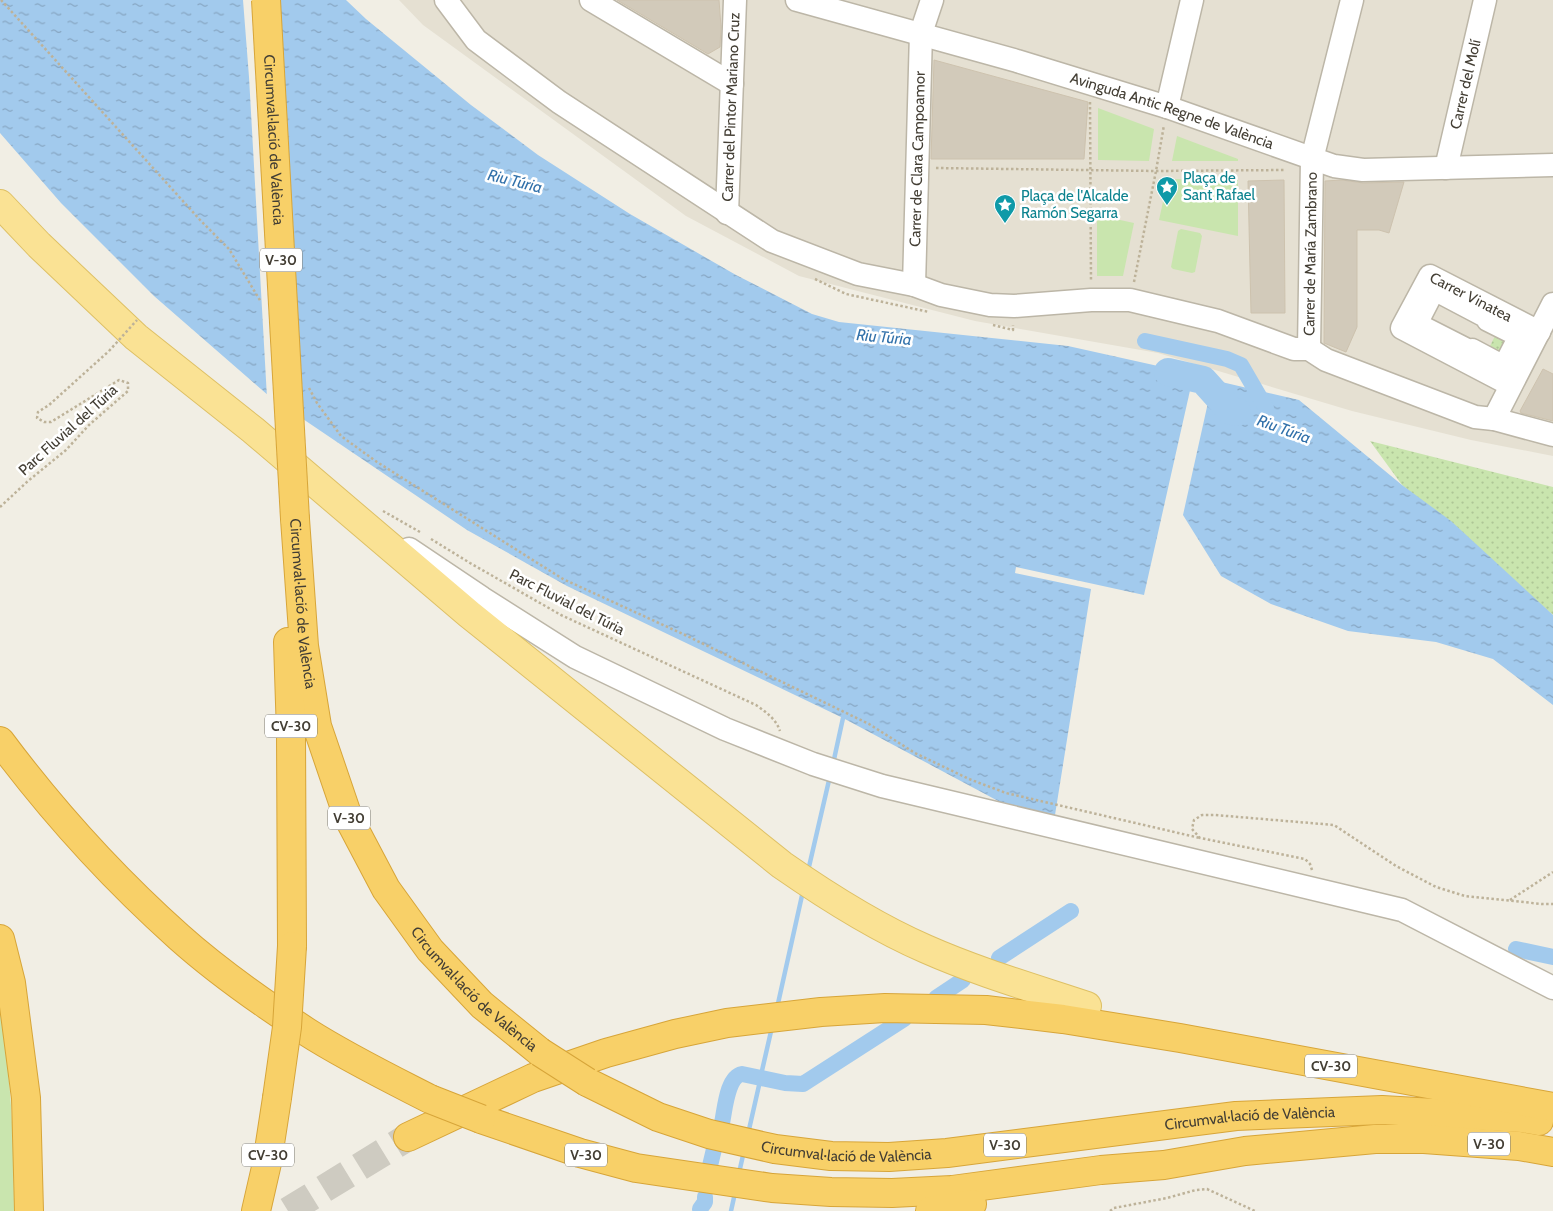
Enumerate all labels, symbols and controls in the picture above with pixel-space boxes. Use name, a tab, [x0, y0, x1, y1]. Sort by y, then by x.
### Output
street label: Carrer del Pintor Mariano Cruz	[718, 12, 744, 202]
street label: Carrer del Molí	[1446, 38, 1485, 131]
street label: Circumval·lació de València	[260, 54, 288, 226]
street label: Avinguda Antic Regne de València	[1068, 69, 1277, 153]
street label: Carrer de Clara Campoamor	[906, 71, 929, 247]
water label: Riu Túria	[486, 165, 544, 197]
place label: Plaça de Sant Rafael	[1183, 169, 1256, 204]
street label: Carrer de María Zambrano	[1300, 172, 1321, 336]
place icon: Plaça de Sant Rafael	[1155, 175, 1179, 206]
place label: Plaça de l'Alcalde Ramón Segarra	[1021, 187, 1129, 222]
place icon: Plaça de l'Alcalde Ramón Segarra	[993, 193, 1017, 224]
road number: V-30	[260, 248, 302, 272]
street label: Carrer Vinatea	[1427, 268, 1516, 326]
water label: Riu Túria	[856, 325, 912, 349]
street label: Parc Fluvial del Túria	[15, 380, 122, 479]
water label: Riu Túria	[1255, 411, 1313, 447]
street label: Circumval·lació de València	[286, 518, 320, 691]
street label: Parc Fluvial del Túria	[506, 565, 628, 639]
road number: CV-30	[265, 714, 317, 738]
road number: V-30	[328, 806, 370, 830]
street label: Circumval·lació de València	[407, 923, 542, 1056]
road number: CV-30	[1305, 1054, 1357, 1078]
street label: Circumval·lació de València	[1163, 1103, 1336, 1134]
road number: V-30	[1468, 1132, 1510, 1156]
road number: V-30	[984, 1134, 1026, 1156]
street label: Circumval·lació de València	[759, 1137, 933, 1166]
road number: CV-30	[242, 1144, 294, 1166]
road number: V-30	[565, 1144, 607, 1166]

